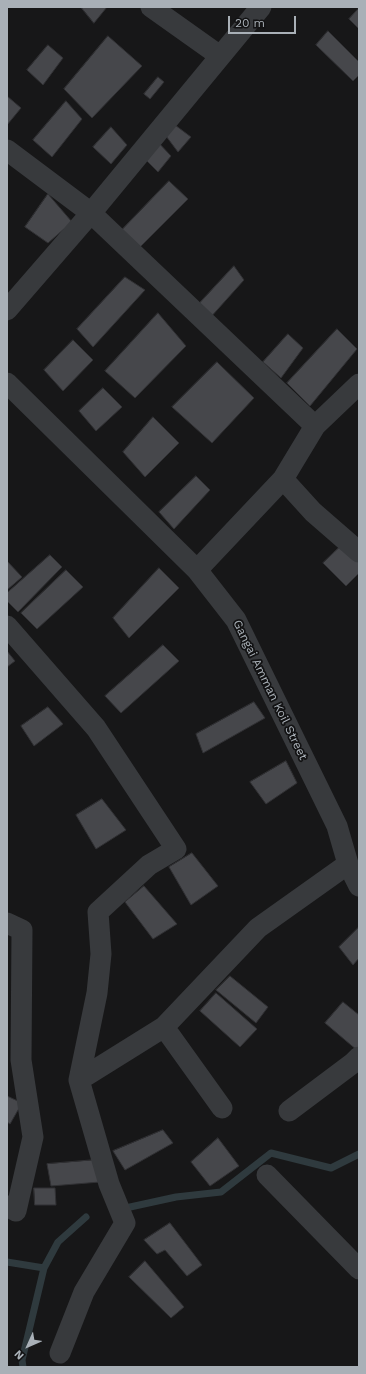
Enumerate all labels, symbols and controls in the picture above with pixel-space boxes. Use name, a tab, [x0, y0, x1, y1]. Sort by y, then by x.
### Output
scale bar	[230, 8, 298, 34]
text: 20 m	[235, 16, 265, 30]
street label: Gangai Amman Koil Street	[230, 618, 310, 762]
north arrow	[8, 1326, 48, 1366]
text: N	[12, 1347, 27, 1362]

